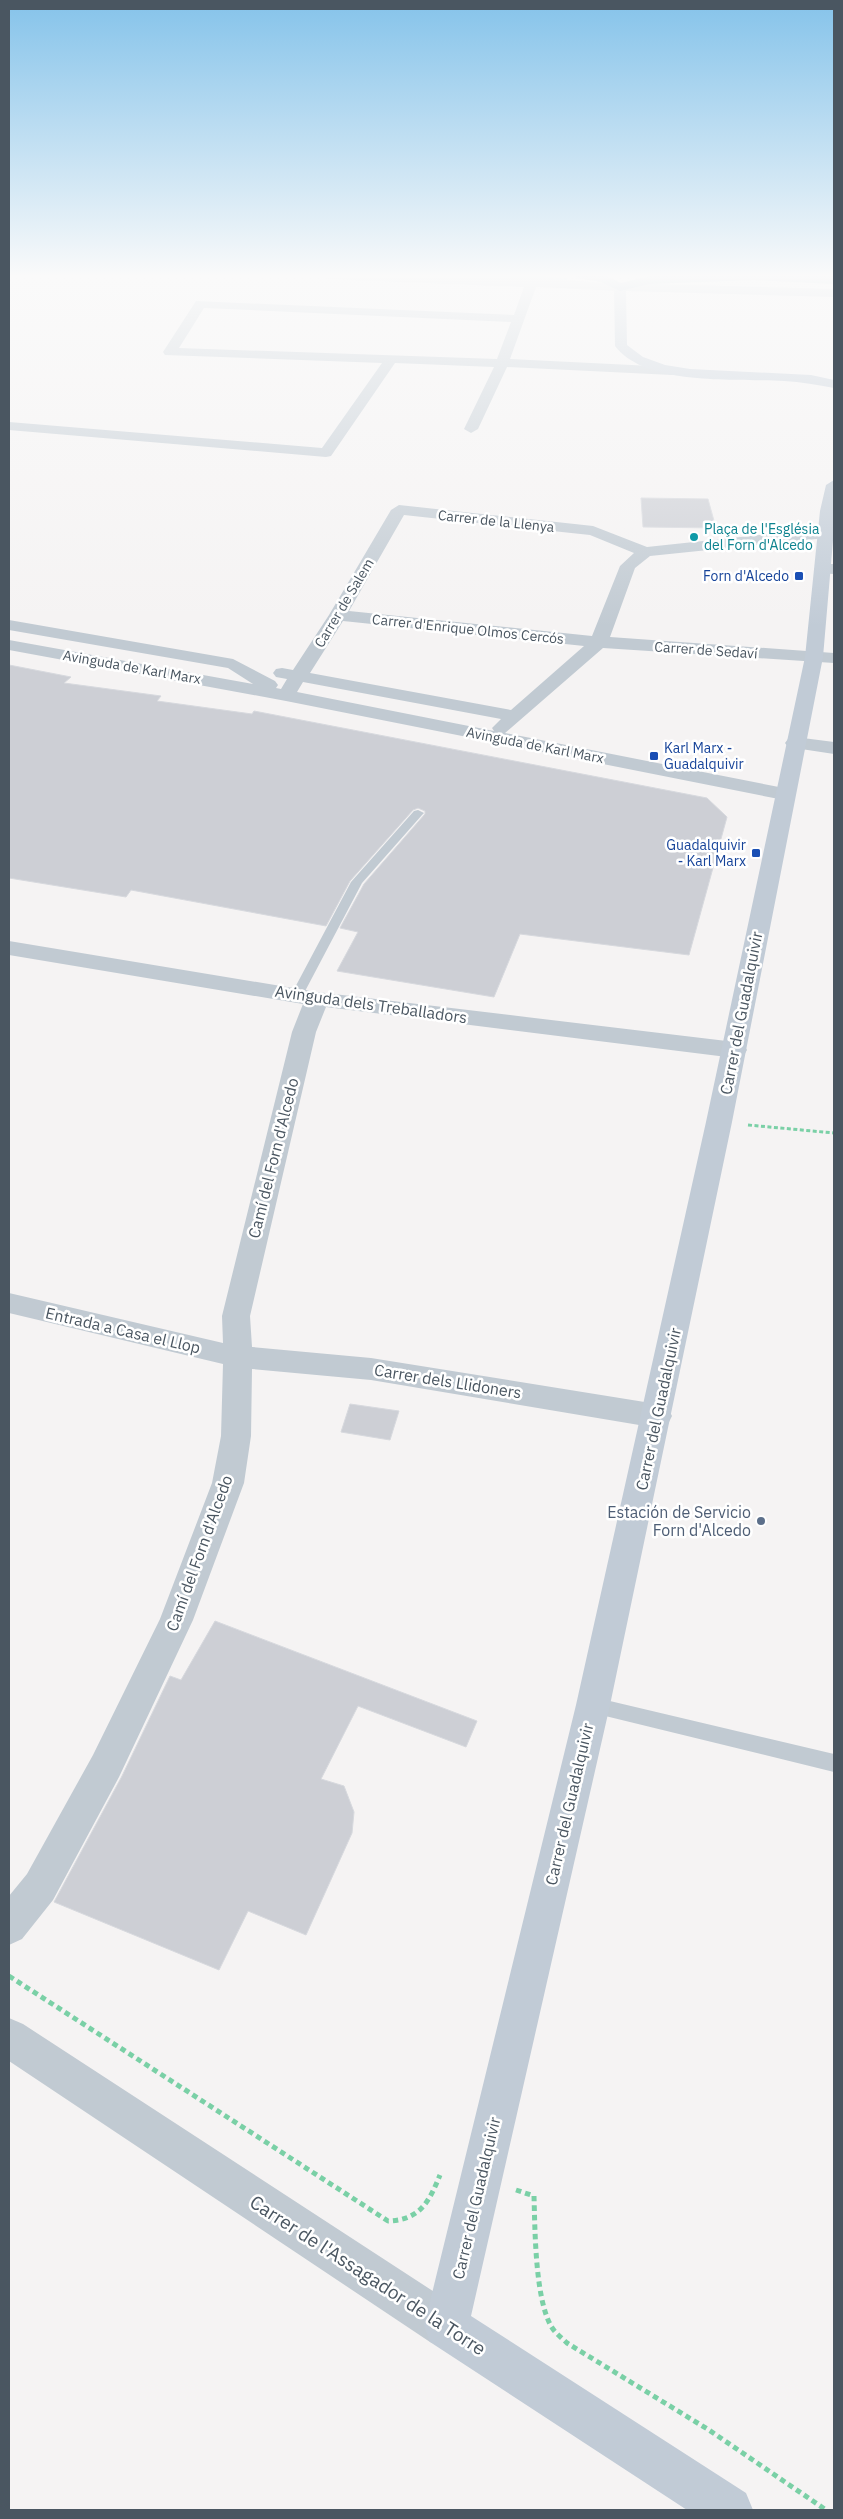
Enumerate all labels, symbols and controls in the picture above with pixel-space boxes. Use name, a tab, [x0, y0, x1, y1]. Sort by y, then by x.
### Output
street label: Carrer de la Llenya	[437, 506, 556, 536]
place label: Plaça de l'Església del Forn d'Alcedo	[704, 520, 820, 554]
marker: Plaça de l'Església del Forn d'Alcedo	[688, 531, 700, 543]
street label: Carrer de Salem	[310, 555, 378, 651]
place label: Forn d'Alcedo	[703, 567, 789, 585]
marker: Forn d'Alcedo	[793, 570, 805, 582]
street label: Carrer d'Enrique Olmos Cercós	[371, 610, 565, 648]
street label: Carrer de Sedaví	[654, 637, 759, 663]
street label: Avinguda de Karl Marx	[62, 646, 202, 688]
street label: Avinguda de Karl Marx	[465, 723, 605, 767]
place label: Karl Marx - Guadalquivir	[664, 739, 744, 773]
marker: Karl Marx - Guadalquivir	[648, 750, 660, 762]
place label: Guadalquivir - Karl Marx	[666, 836, 746, 870]
marker: Guadalquivir - Karl Marx	[750, 847, 762, 859]
street label: Carrer del Guadalquivir	[715, 930, 767, 1096]
street label: Avinguda dels Treballadors	[274, 981, 468, 1027]
street label: Camí del Forn d'Alcedo	[243, 1076, 303, 1240]
street label: Entrada a Casa el Llop	[44, 1302, 202, 1358]
street label: Carrer del Guadalquivir	[631, 1326, 685, 1492]
street label: Carrer dels Llidoners	[373, 1359, 523, 1403]
street label: Camí del Forn d'Alcedo	[161, 1472, 237, 1634]
place label: Estación de Servicio Forn d'Alcedo	[607, 1502, 751, 1540]
marker: Estación de Servicio Forn d'Alcedo	[755, 1515, 767, 1527]
street label: Carrer del Guadalquivir	[541, 1721, 597, 1887]
street label: Carrer del Guadalquivir	[448, 2115, 504, 2281]
street label: Carrer de l'Assagador de la Torre	[245, 2190, 491, 2360]

